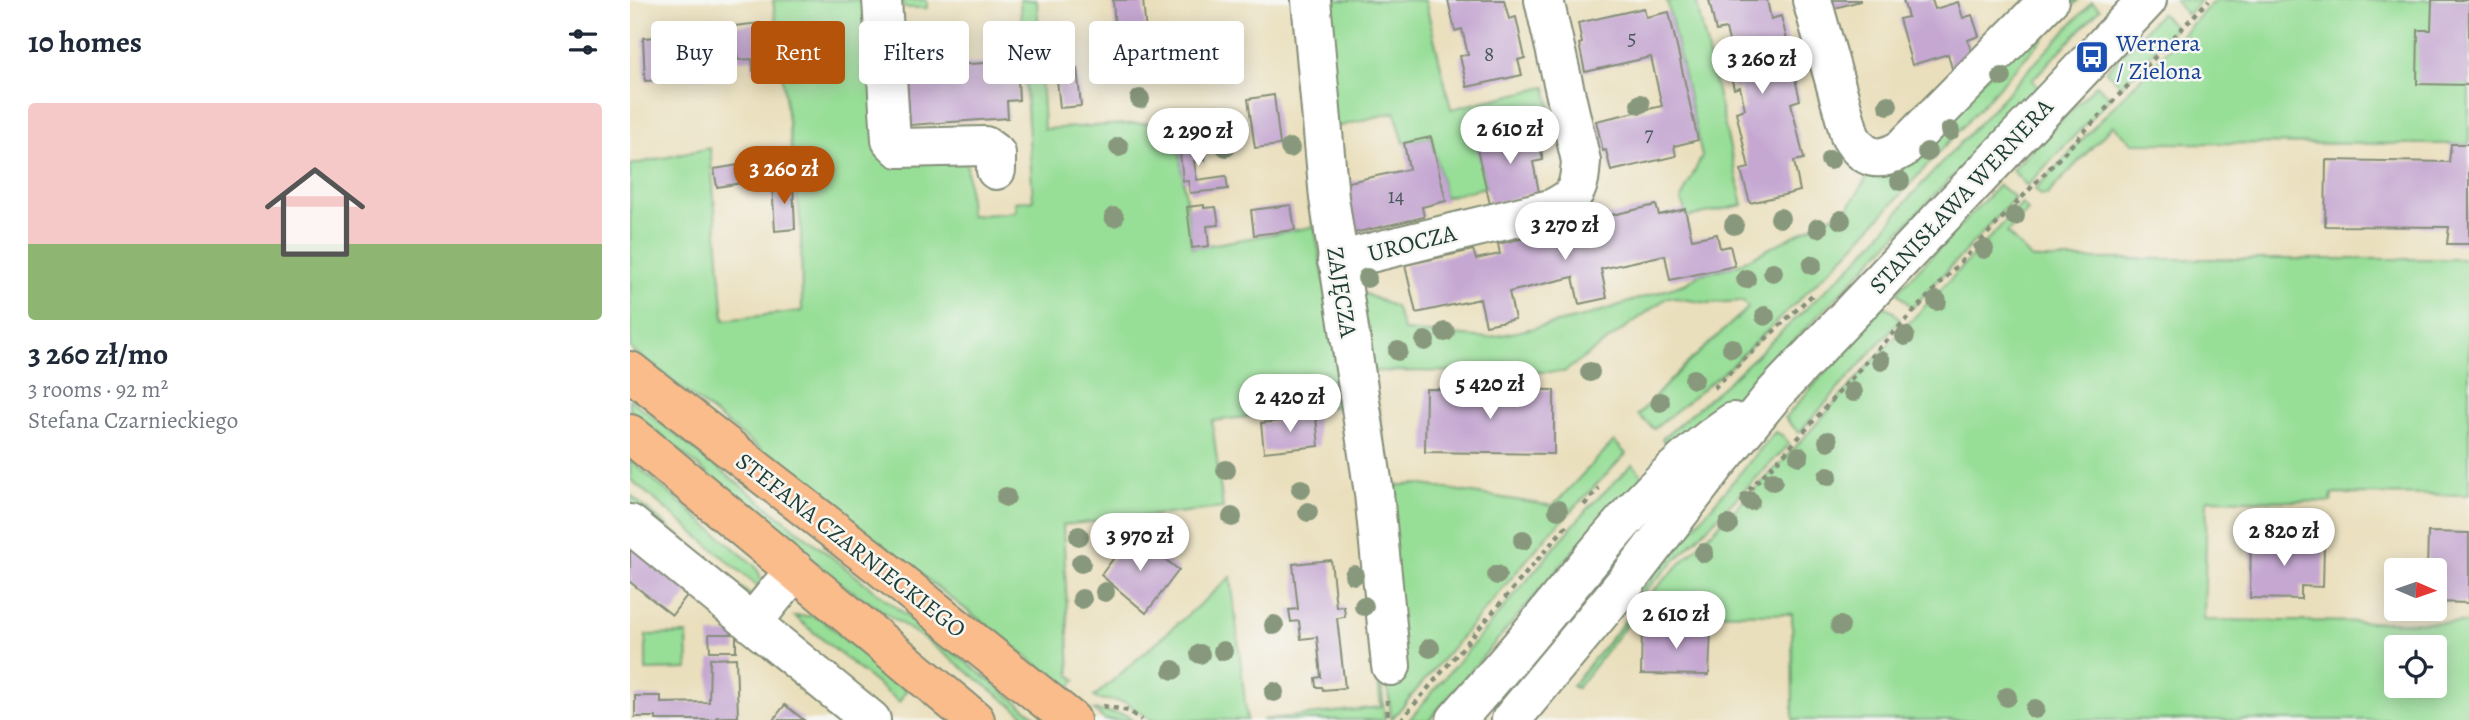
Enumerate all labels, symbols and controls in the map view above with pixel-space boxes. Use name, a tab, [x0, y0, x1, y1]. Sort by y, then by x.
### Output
chip: Buy	[651, 21, 737, 84]
chip: Rent	[751, 21, 845, 84]
chip: Filters	[859, 21, 969, 84]
chip: New	[983, 21, 1075, 84]
chip: Apartment	[1089, 21, 1244, 84]
text: 10 homes	[28, 22, 142, 62]
icon: filters	[564, 23, 602, 61]
house number: 5	[1627, 24, 1637, 52]
place label: Wernera / Zielona	[2115, 27, 2203, 87]
pin: 3 260 zł	[1690, 36, 1834, 96]
bus stop icon: Wernera / Zielona	[2073, 38, 2111, 76]
house number: 8	[1484, 40, 1494, 68]
text: 3 260 zł	[1728, 43, 1796, 74]
street label: STANISŁAWA WERNERA	[1862, 91, 2061, 301]
pin: 2 610 zł	[1438, 106, 1582, 166]
pin: 2 290 zł	[1126, 108, 1270, 168]
text: 2 610 zł	[1476, 113, 1544, 144]
text: 2 290 zł	[1163, 115, 1233, 146]
house number: 7	[1645, 120, 1654, 148]
pin: 3 260 zł	[712, 146, 856, 206]
icon: home	[252, 149, 378, 275]
text: 3 260 zł	[750, 153, 818, 184]
house number: 14	[1388, 182, 1404, 210]
pin: 3 270 zł	[1493, 202, 1637, 262]
text: 3 270 zł	[1531, 209, 1599, 240]
street label: UROCZA	[1364, 216, 1461, 269]
street label: ZAJĘCZA	[1319, 244, 1365, 341]
text: 3 260 zł/mo	[28, 334, 168, 374]
pin: 5 420 zł	[1418, 362, 1562, 421]
text: 5 420 zł	[1456, 368, 1524, 399]
text: 3 rooms · 92 m²	[28, 374, 168, 405]
pin: 2 420 zł	[1218, 374, 1362, 434]
text: 2 420 zł	[1255, 381, 1325, 412]
text: Stefana Czarnieckiego	[28, 405, 238, 436]
street label: STEFANA CZARNIECKIEGO	[729, 445, 973, 645]
pin: 2 820 zł	[2212, 508, 2356, 568]
pin: 3 970 zł	[1068, 514, 1212, 573]
text: 2 820 zł	[2249, 515, 2319, 546]
text: 3 970 zł	[1106, 520, 1174, 551]
north arrow	[2384, 558, 2446, 621]
map controls	[2384, 558, 2447, 698]
pin: 2 610 zł	[1604, 592, 1748, 651]
text: 2 610 zł	[1642, 598, 1710, 629]
button: locate	[2384, 635, 2447, 698]

